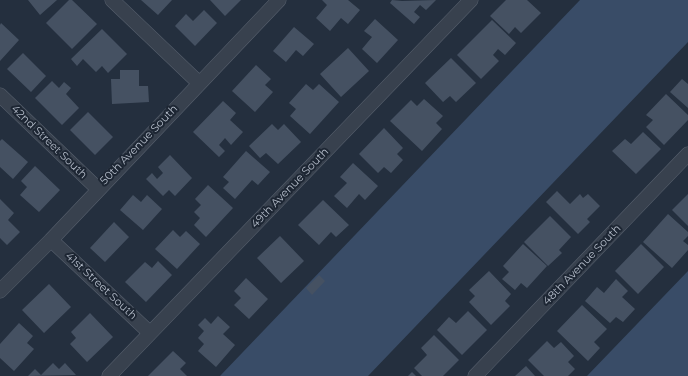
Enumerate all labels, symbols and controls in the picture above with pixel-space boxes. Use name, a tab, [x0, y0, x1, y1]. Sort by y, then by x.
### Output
street label: 42nd Street South	[8, 102, 90, 182]
street label: 50th Avenue South	[98, 102, 180, 188]
street label: 49th Avenue South	[248, 145, 332, 231]
street label: 48th Avenue South	[540, 222, 624, 308]
street label: 41st Street South	[63, 250, 139, 322]

